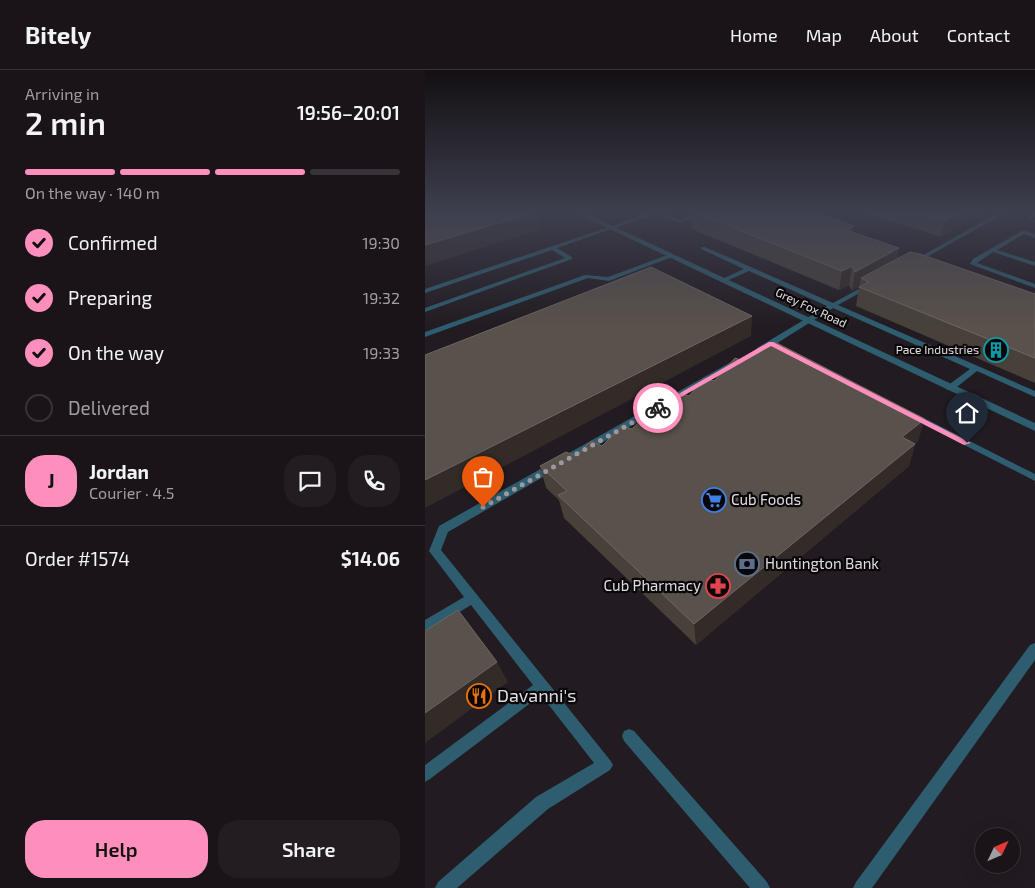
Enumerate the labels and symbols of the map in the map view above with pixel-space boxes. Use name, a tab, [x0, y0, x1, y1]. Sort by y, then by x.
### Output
street label: Grey Fox Road	[774, 284, 849, 330]
building icon: Pace Industries	[983, 337, 1009, 363]
place label: Pace Industries	[896, 342, 979, 356]
courier	[633, 383, 683, 433]
pin	[946, 392, 988, 443]
pin	[462, 456, 504, 507]
supermarket icon: Cub Foods	[701, 487, 727, 513]
place label: Cub Foods	[731, 490, 801, 508]
bank icon: Huntington Bank	[734, 551, 760, 577]
place label: Huntington Bank	[765, 554, 879, 572]
pharmacy icon: Cub Pharmacy	[705, 573, 731, 599]
place label: Cub Pharmacy	[604, 576, 701, 594]
restaurant icon: Davanni's	[466, 683, 492, 709]
place label: Davanni's	[497, 684, 576, 706]
north arrow	[975, 828, 1020, 872]

